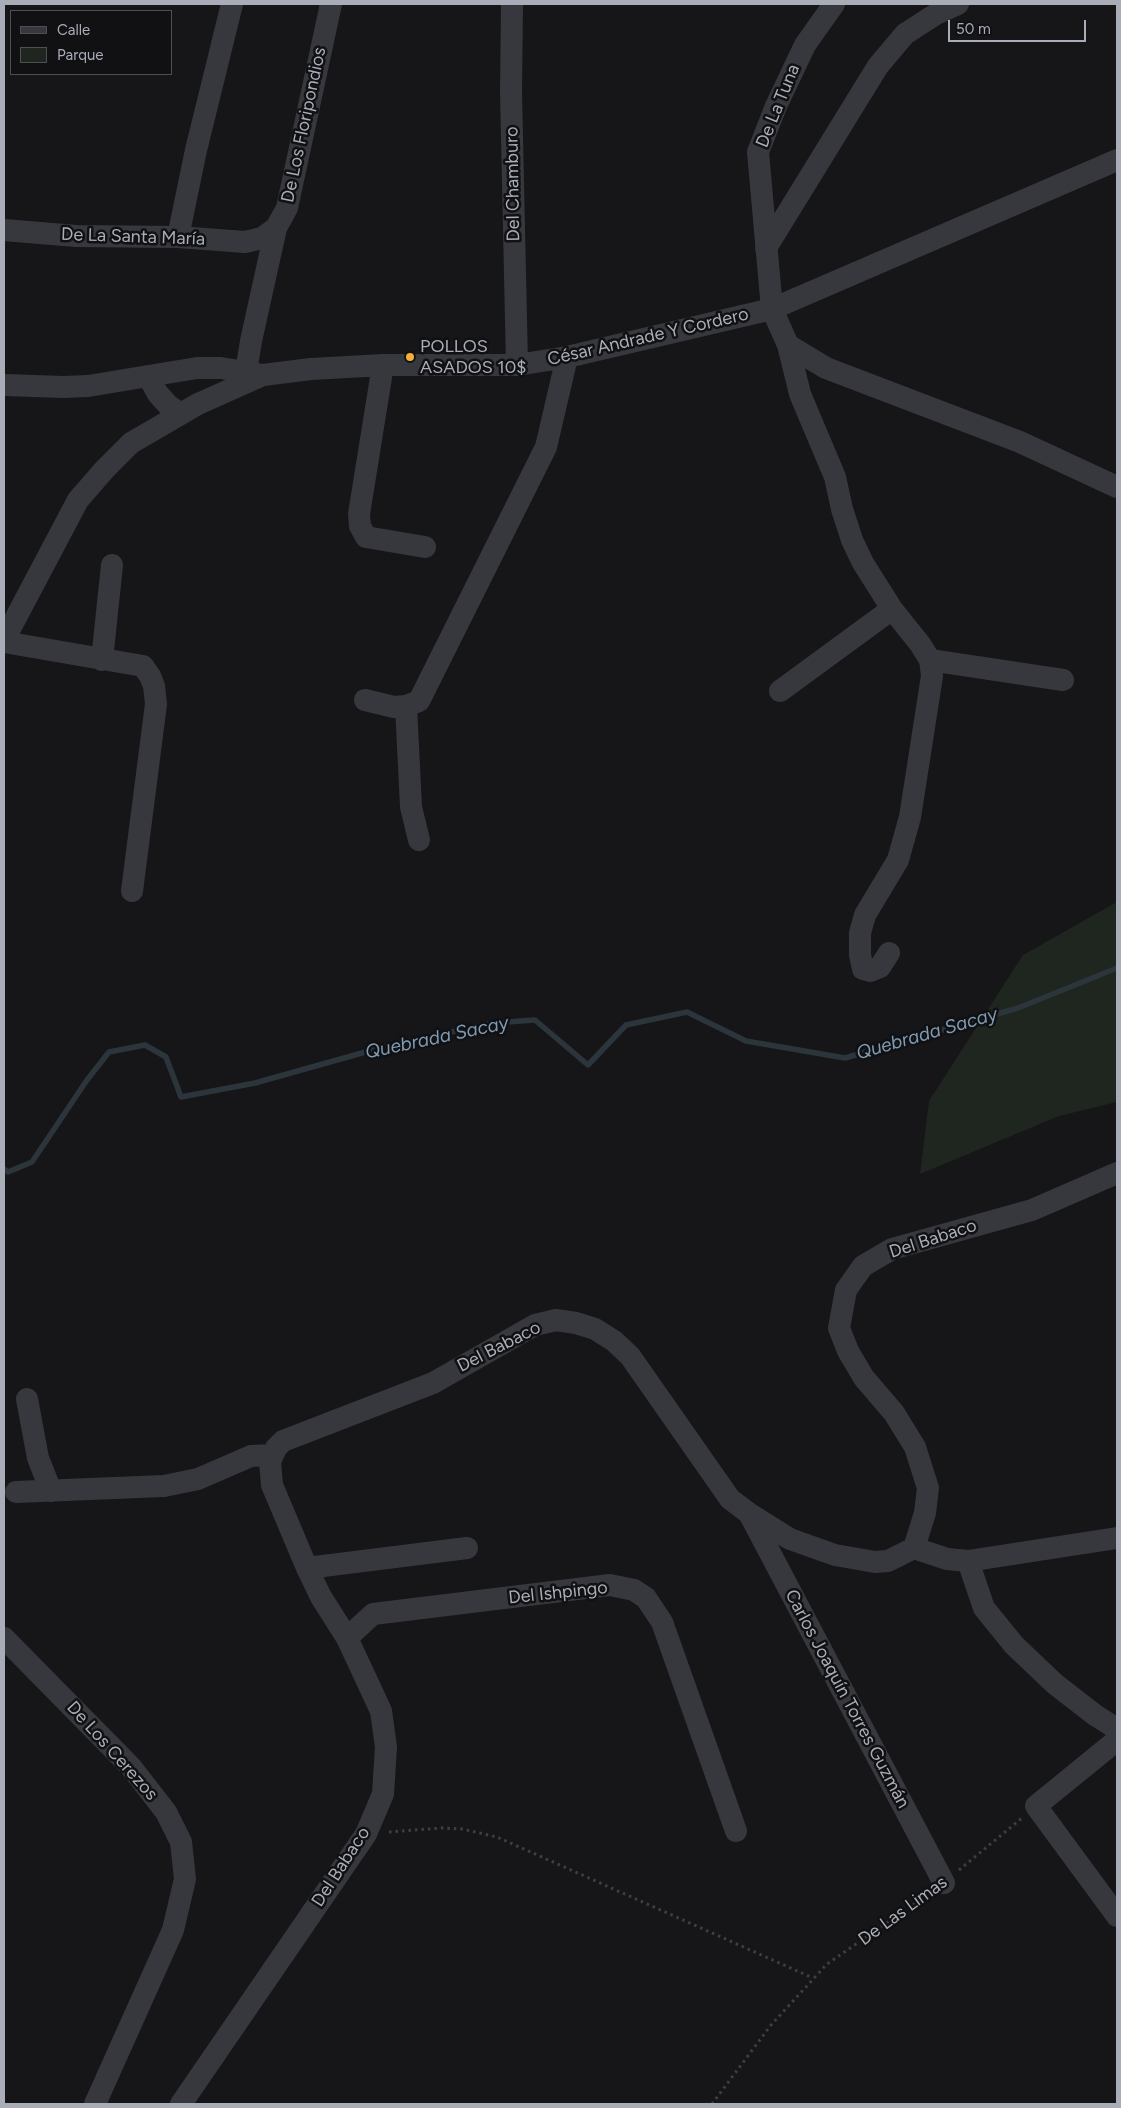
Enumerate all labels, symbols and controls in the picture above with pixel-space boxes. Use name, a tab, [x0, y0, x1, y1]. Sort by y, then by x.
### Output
legend	[10, 10, 172, 75]
scale bar	[951, 10, 1088, 42]
text: 50 m	[956, 20, 991, 38]
text: Calle	[57, 21, 90, 39]
street label: De Los Floripondios	[277, 45, 331, 205]
text: Parque	[57, 46, 104, 64]
street label: De La Tuna	[752, 61, 804, 151]
street label: Del Chamburo	[501, 126, 525, 242]
street label: De La Santa María	[61, 224, 205, 250]
street label: César Andrade Y Cordero	[545, 303, 751, 371]
place label: POLLOS ASADOS 10$	[420, 336, 526, 378]
marker: POLLOS ASADOS 10$	[404, 351, 416, 363]
water label: Quebrada Sacay	[854, 1003, 1000, 1065]
water label: Quebrada Sacay	[363, 1012, 511, 1064]
street label: Del Babaco	[887, 1215, 979, 1263]
street label: Del Babaco	[454, 1317, 544, 1377]
street label: Del Ishpingo	[507, 1577, 609, 1609]
street label: Carlos Joaquín Torres Guzmán	[780, 1586, 914, 1812]
street label: De Los Cerezos	[62, 1697, 162, 1805]
street label: Del Babaco	[307, 1823, 375, 1911]
street label: De Las Limas	[854, 1872, 952, 1950]

